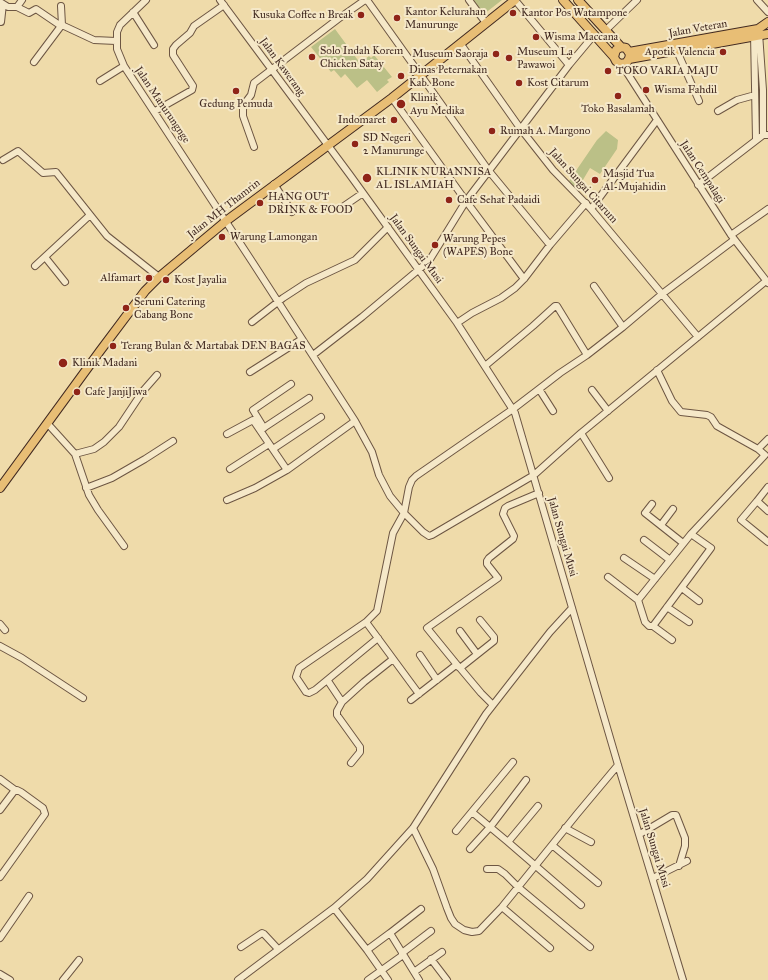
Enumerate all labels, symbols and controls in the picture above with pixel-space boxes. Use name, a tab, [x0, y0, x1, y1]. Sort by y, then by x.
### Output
place label: Kantor Kelurahan Manurunge	[405, 5, 486, 31]
place label: Kantor Pos Watampone	[521, 6, 627, 20]
place label: Kusuka Coffee n Break	[252, 8, 353, 22]
marker: Kantor Pos Watampone	[508, 8, 518, 18]
marker: Kusuka Coffee n Break	[356, 10, 366, 20]
marker: Kantor Kelurahan Manurunge	[392, 13, 402, 23]
street label: Jalan Veteran	[668, 17, 728, 41]
place label: Wisma Maccana	[544, 30, 618, 44]
marker: Wisma Maccana	[531, 32, 541, 42]
street label: Jalan Kawerang	[256, 35, 308, 99]
place label: Solo Indah Korem Chicken Satay	[320, 44, 403, 70]
place label: Museum La Pawawoi	[517, 45, 573, 71]
place label: Apotik Valencia	[645, 45, 715, 59]
place label: Museum Saoraja	[412, 47, 488, 61]
marker: Apotik Valencia	[718, 47, 728, 57]
marker: Museum Saoraja	[491, 49, 501, 59]
marker: Solo Indah Korem Chicken Satay	[307, 52, 317, 62]
marker: Museum La Pawawoi	[504, 53, 514, 63]
place label: Dinas Peternakan Kab. Bone	[409, 63, 487, 89]
street label: Jalan Manurungnge	[132, 64, 192, 146]
place label: TOKO VARIA MAJU	[616, 64, 718, 78]
marker: TOKO VARIA MAJU	[603, 66, 613, 76]
marker: Dinas Peternakan Kab. Bone	[396, 71, 406, 81]
place label: Kost Citarum	[527, 76, 589, 90]
marker: Kost Citarum	[514, 78, 524, 88]
place label: Wisma Fahdil	[654, 83, 717, 97]
marker: Wisma Fahdil	[641, 85, 651, 95]
marker: Gedung Pemuda	[231, 86, 241, 96]
place label: Klinik Ayu Medika	[410, 91, 464, 117]
marker: Toko Basalamah	[613, 91, 623, 101]
place label: Gedung Pemuda	[199, 97, 273, 111]
marker: Klinik Ayu Medika	[395, 98, 407, 110]
place label: Toko Basalamah	[581, 102, 655, 116]
place label: Indomaret	[338, 113, 386, 127]
marker: Indomaret	[389, 115, 399, 125]
place label: Rumah A. Margono	[500, 124, 590, 138]
marker: Rumah A. Margono	[487, 126, 497, 136]
place label: SD Negeri 2 Manurunge	[363, 131, 424, 157]
street label: Jalan Cempalagi	[677, 138, 727, 206]
marker: SD Negeri 2 Manurunge	[350, 139, 360, 149]
street label: Jalan Sungai Citarum	[546, 146, 620, 226]
place label: KLINIK NURANNISA AL ISLAMIAH	[376, 165, 491, 191]
place label: Masjid Tua Al-Mujahidin	[603, 167, 666, 193]
marker: KLINIK NURANNISA AL ISLAMIAH	[361, 172, 373, 184]
marker: Masjid Tua Al-Mujahidin	[590, 175, 600, 185]
street label: Jalan MH Thamrin	[185, 177, 263, 241]
place label: HANG OUT DRINK & FOOD	[268, 190, 353, 216]
place label: Cafe Sehat Padaidi	[457, 193, 540, 207]
marker: Cafe Sehat Padaidi	[444, 195, 454, 205]
marker: HANG OUT DRINK & FOOD	[255, 198, 265, 208]
street label: Jalan Sungai Musi	[387, 212, 445, 286]
place label: Warung Lamongan	[230, 230, 317, 244]
marker: Warung Lamongan	[217, 232, 227, 242]
place label: Warung Pepes (WAPES) Bone	[443, 232, 513, 258]
marker: Warung Pepes (WAPES) Bone	[430, 240, 440, 250]
place label: Alfamart	[100, 271, 141, 285]
marker: Alfamart	[144, 273, 154, 283]
place label: Kost Jayalia	[174, 273, 227, 287]
marker: Kost Jayalia	[161, 275, 171, 285]
place label: Seruni Catering Cabang Bone	[134, 295, 205, 321]
marker: Seruni Catering Cabang Bone	[121, 303, 131, 313]
place label: Terang Bulan & Martabak DEN BAGAS	[121, 339, 306, 353]
marker: Terang Bulan & Martabak DEN BAGAS	[108, 341, 118, 351]
place label: Klinik Madani	[72, 356, 137, 370]
marker: Klinik Madani	[57, 357, 69, 369]
place label: Cafe JanjiJiwa	[85, 385, 147, 399]
marker: Cafe JanjiJiwa	[72, 387, 82, 397]
street label: Jalan Sungai Musi	[544, 496, 580, 578]
street label: Jalan Sungai Musi	[636, 807, 672, 889]

